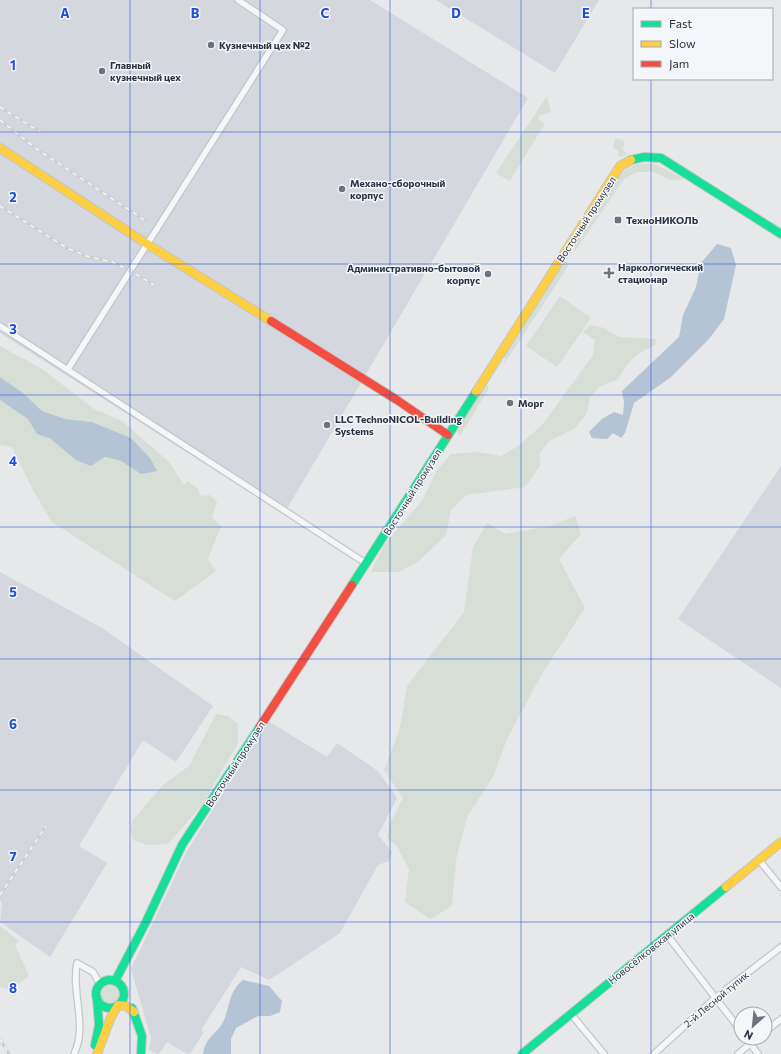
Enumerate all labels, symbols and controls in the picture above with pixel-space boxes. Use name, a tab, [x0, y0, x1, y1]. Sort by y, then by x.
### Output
text: A	[60, 5, 70, 21]
text: B	[191, 5, 200, 21]
text: C	[321, 5, 330, 21]
text: D	[451, 5, 461, 21]
text: E	[582, 5, 590, 21]
legend	[633, 8, 773, 80]
text: Fast	[669, 16, 692, 30]
text: Slow	[669, 36, 696, 50]
place label: Кузнечный цех №2	[219, 39, 311, 51]
marker: Кузнечный цех №2	[206, 40, 216, 50]
text: Jam	[669, 56, 689, 71]
text: 1	[10, 57, 16, 73]
place label: Главный кузнечный цех	[110, 59, 181, 83]
marker: Главный кузнечный цех	[97, 66, 107, 76]
street label: Восточный промузел	[554, 174, 618, 264]
place label: Механо-сборочный корпус	[350, 177, 446, 201]
marker: Механо-сборочный корпус	[337, 184, 347, 194]
text: 2	[9, 189, 17, 205]
place label: ТехноНИКОЛЬ	[626, 214, 699, 226]
marker: ТехноНИКОЛЬ	[613, 215, 623, 225]
place label: Наркологический стационар	[618, 261, 703, 285]
place label: Административно-бытовой корпус	[347, 262, 480, 286]
marker: Наркологический стационар	[603, 267, 615, 279]
marker: Административно-бытовой корпус	[483, 269, 493, 279]
text: 3	[9, 321, 17, 337]
place label: Морг	[518, 397, 544, 409]
marker: Морг	[505, 398, 515, 408]
place label: LLC TechnoNICOL-Building Systems	[335, 413, 463, 437]
marker: LLC TechnoNICOL-Building Systems	[322, 420, 332, 430]
street label: Восточный промузел	[381, 447, 443, 537]
text: 4	[9, 453, 17, 469]
text: 5	[9, 584, 17, 600]
text: 6	[9, 716, 17, 732]
street label: Восточный промузел	[203, 719, 267, 809]
text: 7	[9, 848, 17, 864]
street label: Новосёлковская улица	[606, 910, 696, 986]
street label: 2-й Лесной тупик	[681, 968, 751, 1030]
text: 8	[9, 980, 17, 996]
north arrow	[733, 1006, 773, 1046]
text: N	[742, 1028, 755, 1043]

